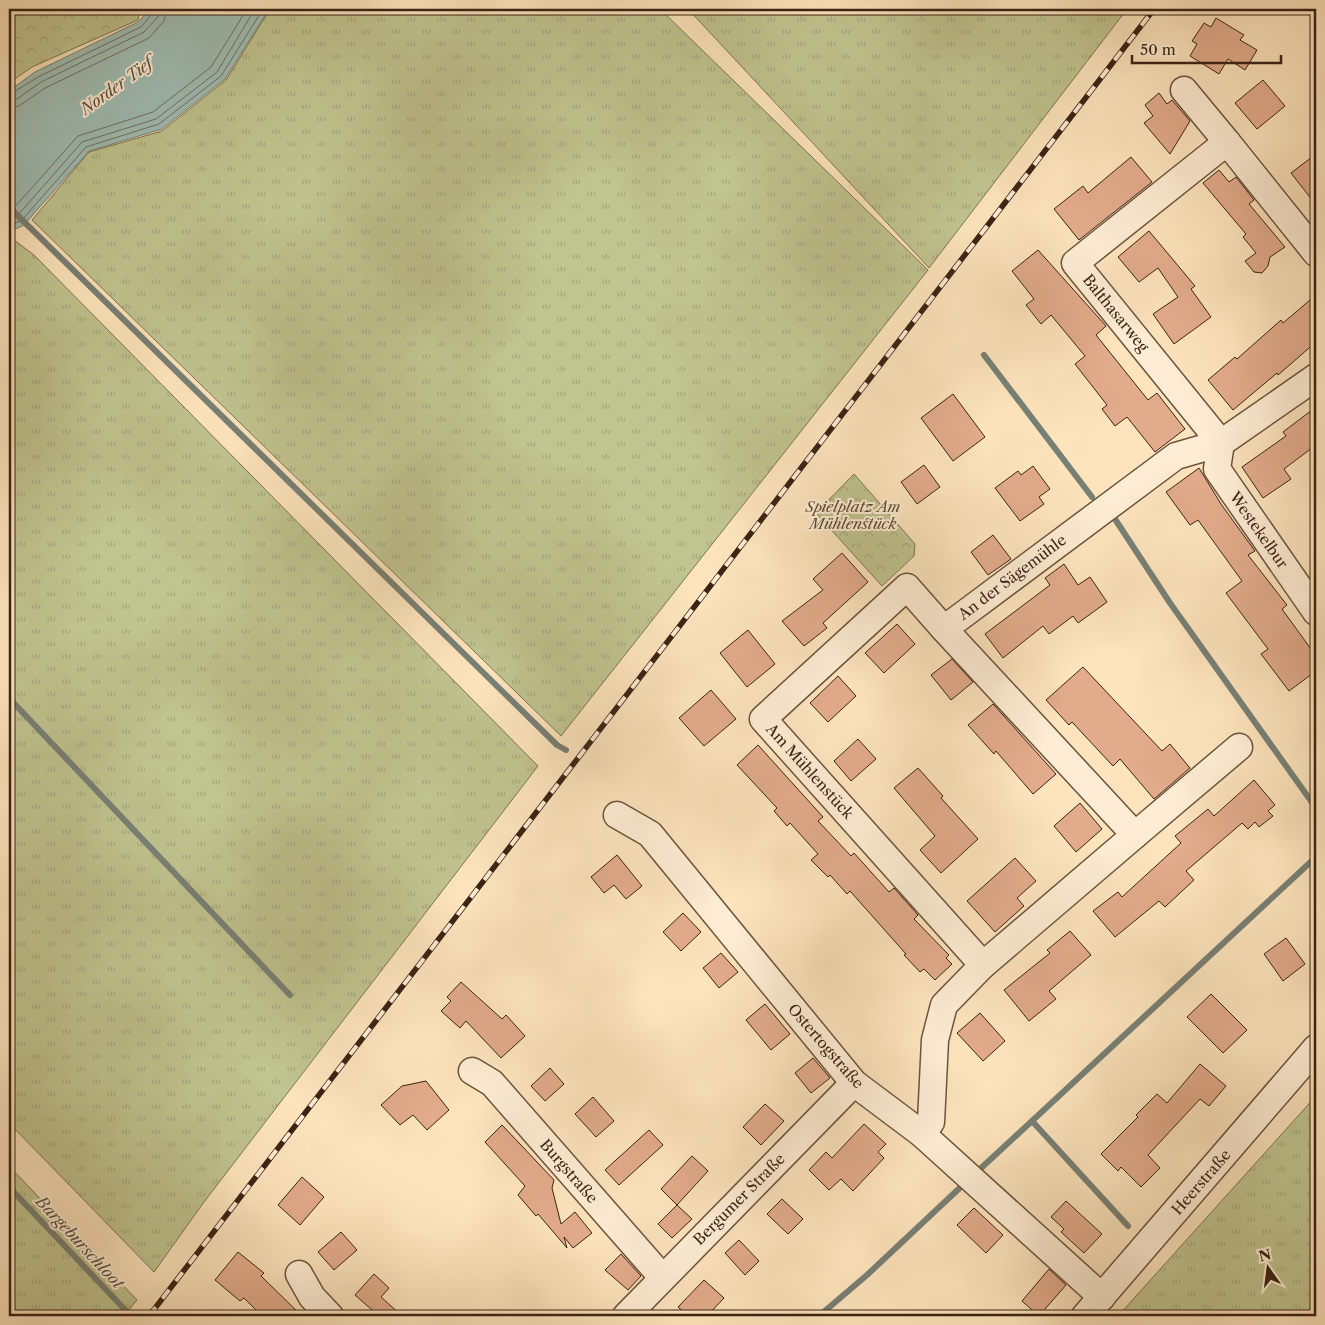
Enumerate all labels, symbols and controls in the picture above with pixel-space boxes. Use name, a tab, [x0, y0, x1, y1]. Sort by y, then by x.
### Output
scale bar	[1132, 32, 1281, 64]
text: 50 m	[1140, 40, 1176, 59]
water label: Norder Tief	[74, 50, 161, 120]
street label: Balthasarweg	[1079, 270, 1153, 356]
street label: Westekelbur	[1225, 487, 1293, 573]
park label: Spielplatz Am Mühlenstück	[805, 497, 901, 533]
street label: An der Sägemühle	[953, 530, 1070, 624]
street label: Am Mühlenstück	[761, 719, 859, 824]
street label: Ostertogstraße	[784, 1000, 868, 1092]
street label: Burgstraße	[536, 1135, 602, 1207]
street label: Heerstraße	[1167, 1145, 1235, 1219]
street label: Bergumer Straße	[689, 1149, 789, 1249]
water label: Bargeburschloot	[31, 1190, 129, 1294]
north arrow	[1242, 1242, 1292, 1292]
text: N	[1257, 1245, 1273, 1266]

